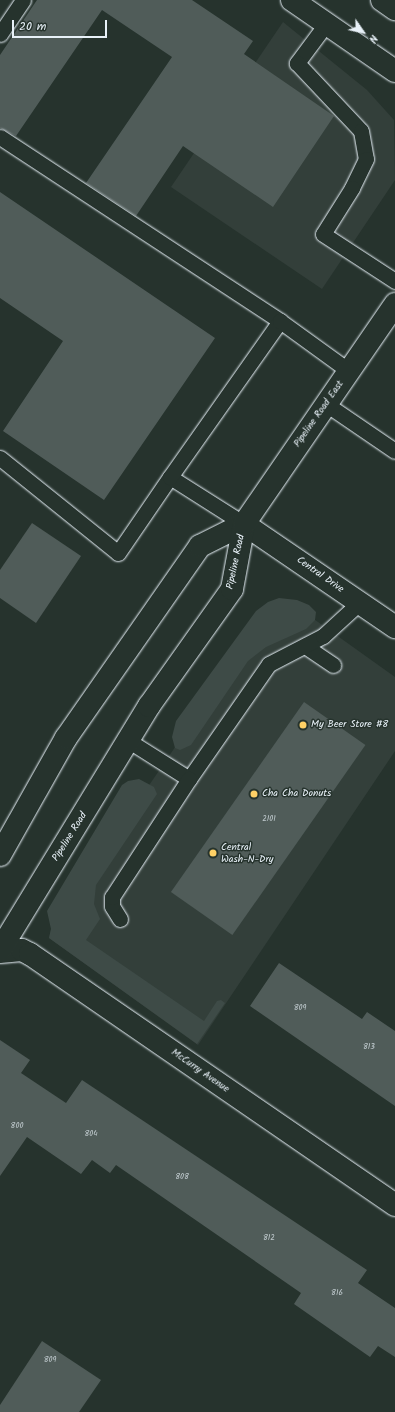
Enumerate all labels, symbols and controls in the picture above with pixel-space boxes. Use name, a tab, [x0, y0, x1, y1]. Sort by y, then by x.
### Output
scale bar	[14, 12, 109, 38]
north arrow	[343, 12, 383, 52]
text: 20 m	[19, 17, 46, 36]
text: N	[364, 31, 382, 47]
street label: Pipeline Road East	[292, 378, 346, 450]
street label: Pipeline Road	[224, 533, 248, 591]
street label: Central Drive	[294, 554, 346, 596]
place label: My Beer Store #8	[311, 719, 388, 731]
marker: My Beer Store #8	[298, 720, 308, 730]
place label: Cha Cha Donuts	[262, 788, 331, 800]
marker: Cha Cha Donuts	[249, 789, 259, 799]
street label: Pipeline Road	[50, 810, 90, 864]
house number: 2101	[262, 814, 276, 824]
place label: Central Wash-N-Dry	[221, 841, 274, 864]
marker: Central Wash-N-Dry	[208, 848, 218, 858]
house number: 809	[294, 1003, 306, 1013]
house number: 813	[363, 1042, 375, 1052]
street label: McCurry Avenue	[169, 1047, 231, 1095]
house number: 800	[11, 1121, 23, 1131]
house number: 804	[84, 1129, 98, 1139]
house number: 808	[175, 1172, 189, 1182]
house number: 812	[263, 1233, 275, 1243]
house number: 816	[331, 1288, 343, 1298]
house number: 809	[44, 1355, 56, 1365]

